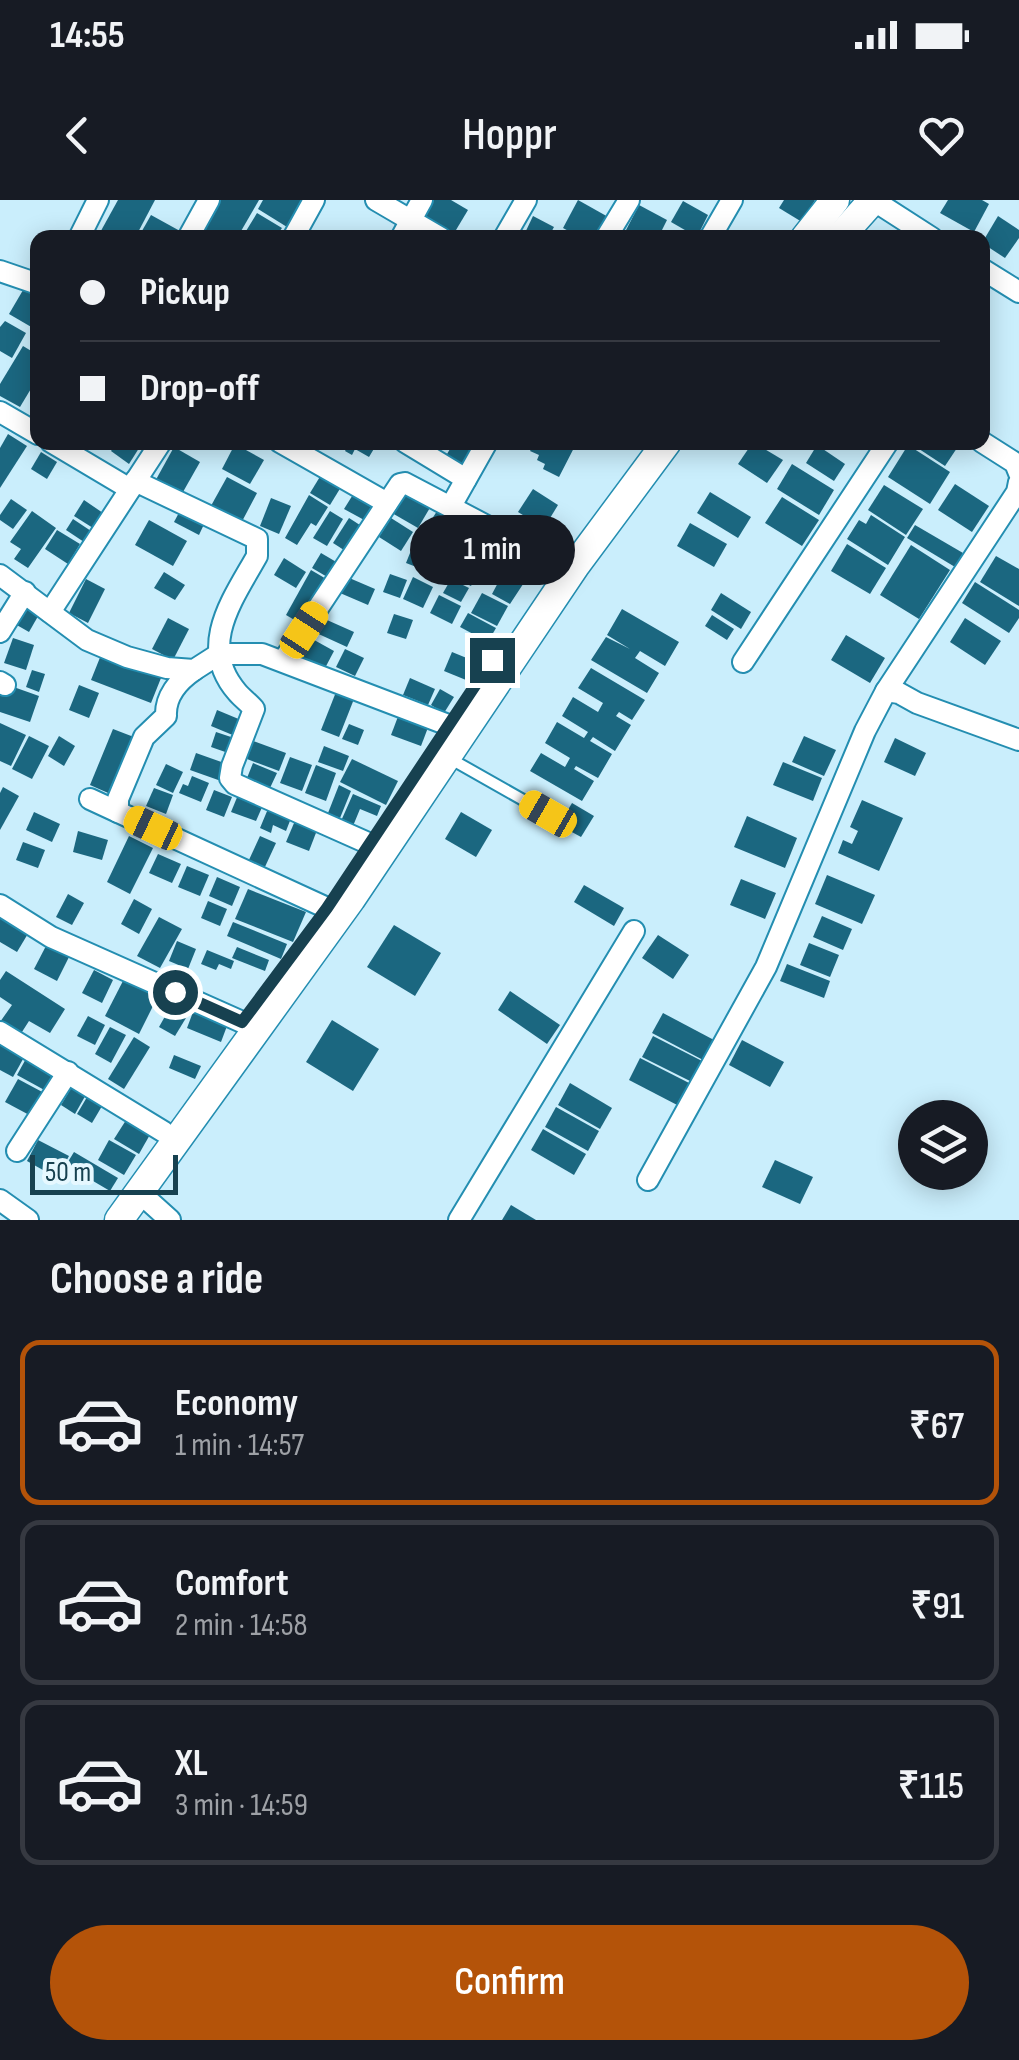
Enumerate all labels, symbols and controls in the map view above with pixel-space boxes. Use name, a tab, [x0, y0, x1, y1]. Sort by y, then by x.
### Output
text: 14:55	[50, 13, 125, 58]
icon: back	[50, 108, 105, 163]
text: Hoppr	[462, 108, 557, 163]
icon: heart	[914, 108, 969, 163]
text: Pickup	[140, 270, 230, 315]
text: Drop-off	[140, 366, 259, 411]
callout: 1 min	[410, 515, 574, 585]
text: 1 min	[463, 530, 522, 569]
car	[275, 597, 333, 663]
route end	[470, 638, 515, 683]
car	[515, 786, 581, 842]
car	[119, 802, 187, 854]
route start	[153, 970, 198, 1015]
map controls	[898, 1100, 988, 1190]
button: layers	[898, 1100, 988, 1190]
scale bar	[30, 1150, 178, 1194]
text: 50 m	[45, 1156, 91, 1189]
text: Choose a ride	[50, 1252, 263, 1307]
icon: car	[55, 1378, 145, 1468]
text: Economy	[175, 1381, 298, 1426]
text: ₹67	[909, 1404, 964, 1449]
text: 1 min · 14:57	[175, 1426, 304, 1465]
icon: car	[55, 1558, 145, 1648]
text: Comfort	[175, 1561, 289, 1606]
text: ₹91	[911, 1584, 964, 1629]
text: 2 min · 14:58	[175, 1606, 308, 1645]
icon: car	[55, 1738, 145, 1828]
text: XL	[175, 1741, 208, 1786]
text: ₹115	[898, 1764, 964, 1809]
text: 3 min · 14:59	[175, 1786, 308, 1825]
button: Confirm	[50, 1925, 969, 2040]

